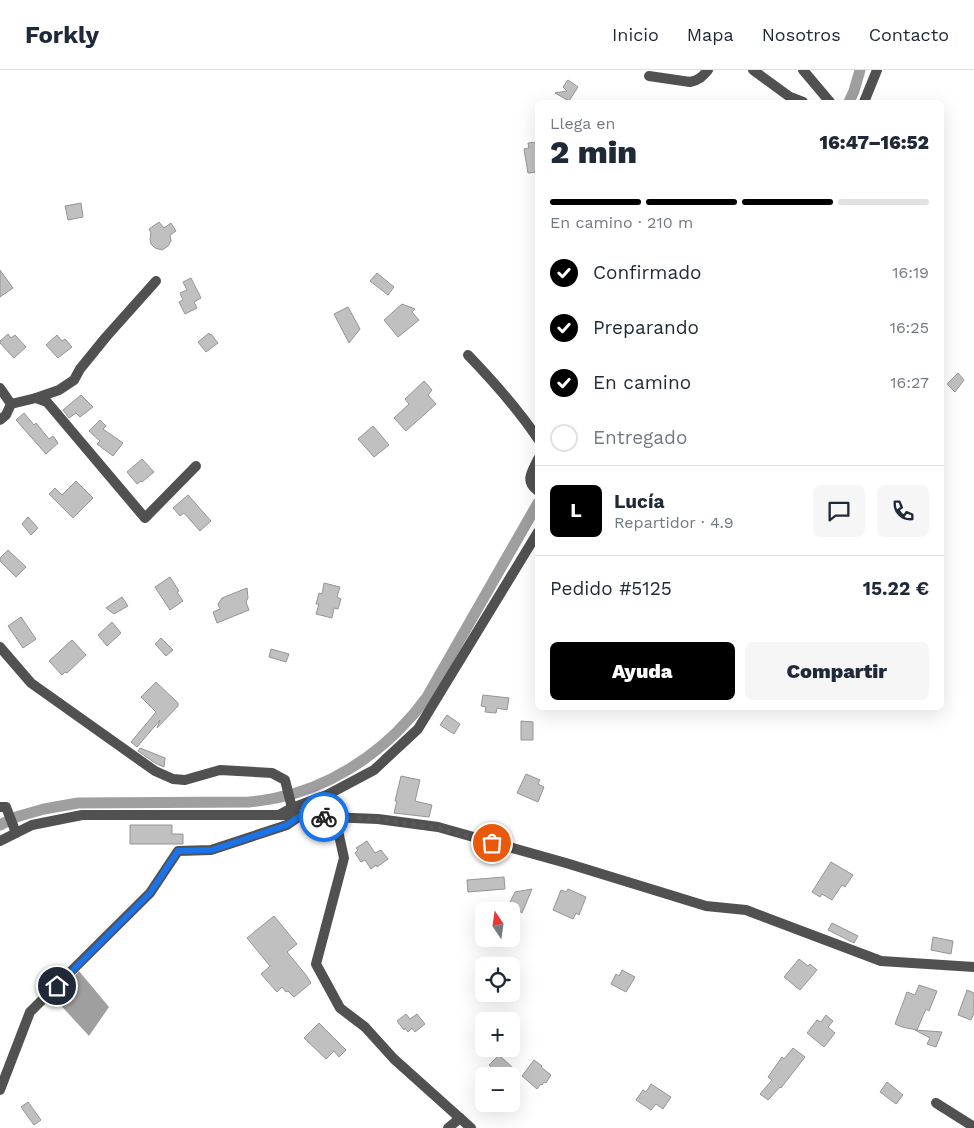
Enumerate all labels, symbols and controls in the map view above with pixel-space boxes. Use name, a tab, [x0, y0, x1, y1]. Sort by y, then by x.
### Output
text: Forkly	[25, 21, 99, 49]
text: Inicio	[612, 24, 659, 45]
text: Mapa	[687, 24, 734, 45]
text: Nosotros	[762, 24, 841, 45]
text: Contacto	[869, 24, 949, 45]
text: Llega en	[550, 114, 616, 133]
text: 16:47–16:52	[820, 131, 929, 154]
text: 2 min	[550, 133, 637, 171]
text: En camino · 210 m	[550, 213, 693, 232]
icon: check	[550, 259, 578, 287]
text: Confirmado	[593, 261, 702, 284]
text: 16:19	[892, 263, 929, 282]
icon: check	[550, 314, 578, 342]
text: Preparando	[593, 316, 699, 339]
text: 16:25	[890, 318, 929, 337]
icon: check	[550, 369, 578, 397]
text: En camino	[593, 371, 691, 394]
text: 16:27	[890, 373, 929, 392]
text: Entregado	[593, 426, 687, 449]
button: chat	[813, 485, 865, 537]
button: phone	[877, 485, 929, 537]
text: Lucía	[614, 490, 664, 513]
text: L	[570, 499, 582, 522]
text: Repartidor · 4.9	[614, 513, 734, 532]
text: Pedido #5125	[550, 577, 672, 600]
text: 15.22 €	[863, 577, 929, 600]
button: Ayuda	[550, 642, 735, 700]
button: Compartir	[745, 642, 929, 700]
courier	[299, 792, 349, 842]
icon: bike	[310, 803, 338, 831]
pin	[471, 822, 513, 864]
icon: bag	[478, 829, 506, 857]
north arrow	[475, 902, 520, 948]
map controls	[475, 902, 520, 1112]
button: locate	[475, 957, 520, 1002]
pin	[36, 965, 78, 1007]
icon: home	[43, 972, 71, 1000]
button: +	[475, 1012, 520, 1057]
button: −	[475, 1067, 520, 1112]

